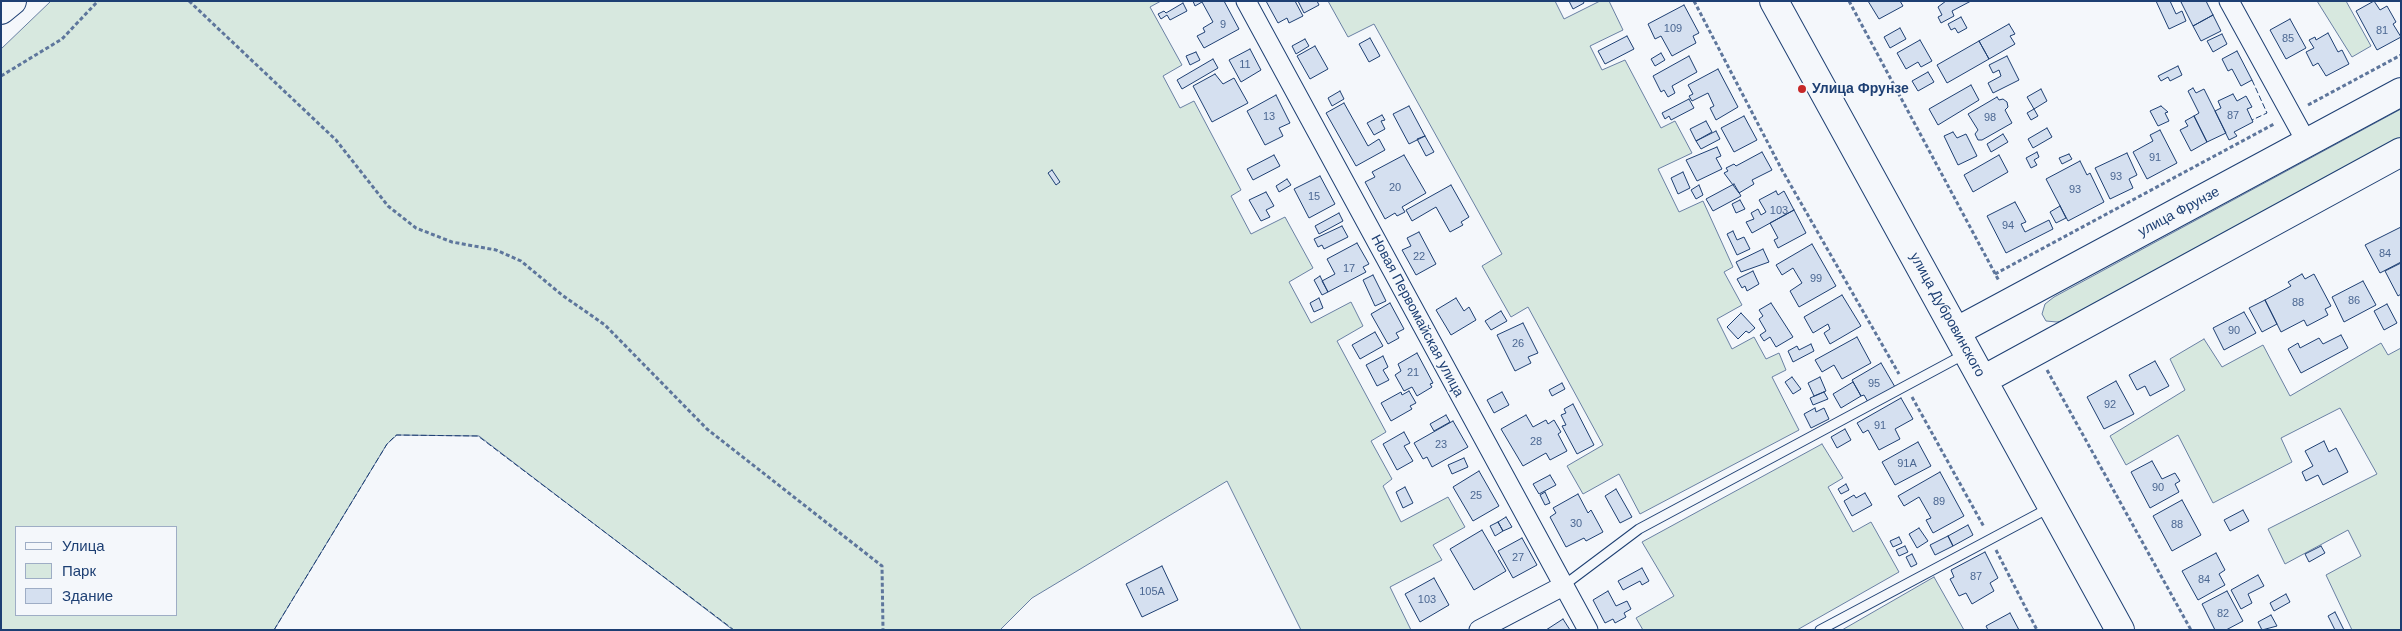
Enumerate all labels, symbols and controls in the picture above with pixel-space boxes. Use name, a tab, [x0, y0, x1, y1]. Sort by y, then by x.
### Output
house number: 9	[1220, 18, 1226, 32]
house number: 109	[1664, 22, 1682, 36]
house number: 81	[2376, 24, 2388, 38]
house number: 85	[2282, 32, 2294, 46]
house number: 11	[1239, 58, 1251, 72]
place label: Улица Фрунзе	[1812, 81, 1909, 97]
marker: Улица Фрунзе	[1796, 83, 1808, 95]
house number: 87	[2227, 109, 2239, 123]
house number: 13	[1263, 110, 1275, 124]
house number: 98	[1984, 111, 1996, 125]
house number: 91	[2149, 151, 2161, 165]
house number: 93	[2110, 170, 2122, 184]
house number: 20	[1389, 181, 1401, 195]
house number: 93	[2069, 183, 2081, 197]
street label: улица Фрунзе	[2136, 184, 2222, 240]
house number: 15	[1308, 190, 1320, 204]
house number: 103	[1770, 204, 1788, 218]
house number: 94	[2002, 219, 2014, 233]
street label: Новая Первомайская улица	[1367, 232, 1467, 400]
house number: 84	[2379, 247, 2391, 261]
house number: 22	[1413, 250, 1425, 264]
street label: улица Дубровинского	[1906, 250, 1988, 380]
house number: 17	[1343, 262, 1355, 276]
house number: 99	[1810, 272, 1822, 286]
house number: 86	[2348, 294, 2360, 308]
house number: 88	[2292, 296, 2304, 310]
house number: 90	[2228, 324, 2240, 338]
house number: 26	[1512, 337, 1524, 351]
house number: 21	[1407, 366, 1419, 380]
house number: 95	[1868, 377, 1880, 391]
house number: 92	[2104, 398, 2116, 412]
house number: 91	[1874, 419, 1886, 433]
house number: 28	[1530, 435, 1542, 449]
house number: 23	[1435, 438, 1447, 452]
house number: 91А	[1897, 457, 1917, 471]
house number: 90	[2152, 481, 2164, 495]
house number: 25	[1470, 489, 1482, 503]
house number: 89	[1933, 495, 1945, 509]
house number: 30	[1570, 517, 1582, 531]
house number: 88	[2171, 518, 2183, 532]
legend	[15, 526, 178, 616]
text: Улица	[62, 537, 105, 554]
house number: 27	[1512, 551, 1524, 565]
text: Парк	[62, 562, 96, 579]
house number: 87	[1970, 570, 1982, 584]
house number: 84	[2198, 573, 2210, 587]
house number: 105А	[1139, 585, 1165, 599]
text: Здание	[62, 587, 113, 604]
house number: 103	[1418, 593, 1436, 607]
house number: 82	[2217, 607, 2229, 621]

